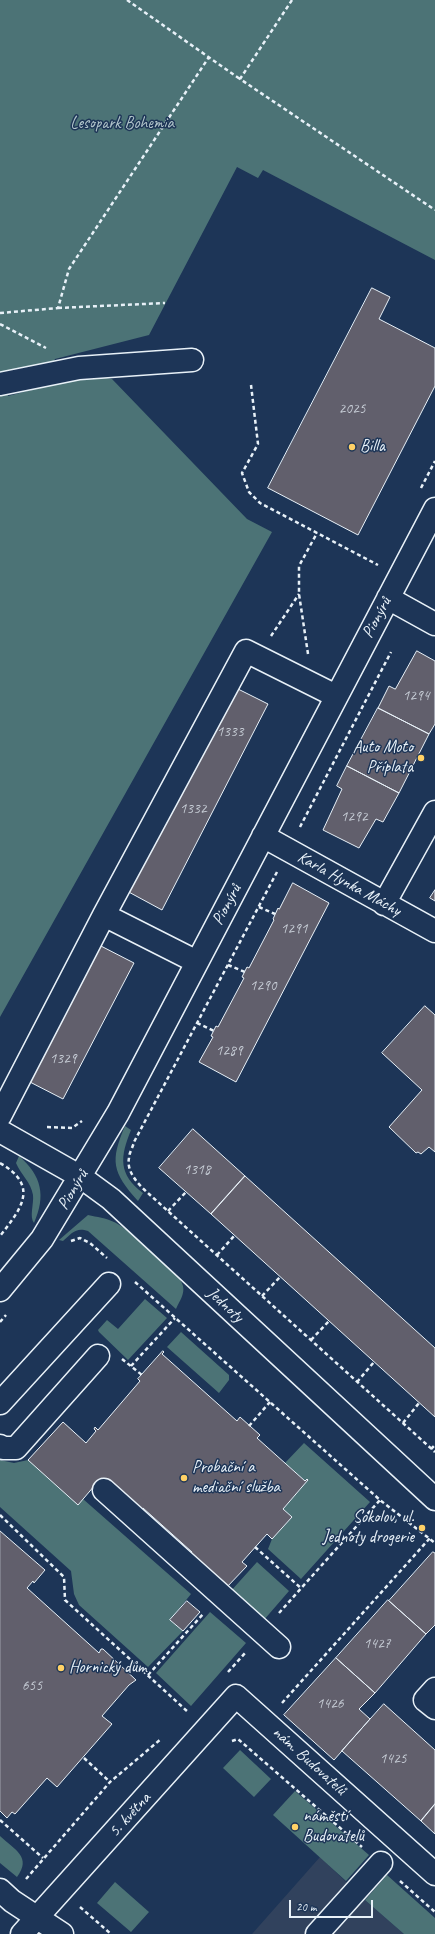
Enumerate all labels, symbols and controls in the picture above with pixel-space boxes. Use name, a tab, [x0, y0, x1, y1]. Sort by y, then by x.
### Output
park label: Lesopark Bohemia	[70, 114, 174, 134]
house number: 2025	[339, 400, 365, 418]
place label: Billa	[360, 437, 385, 457]
marker: Billa	[347, 442, 357, 452]
street label: Pionýrů	[358, 594, 396, 642]
house number: 1294	[403, 687, 429, 705]
house number: 1333	[217, 723, 243, 741]
place label: Auto Moto Příplata	[353, 738, 413, 778]
marker: Auto Moto Příplata	[416, 753, 426, 763]
house number: 1332	[180, 800, 206, 818]
house number: 1292	[341, 808, 367, 826]
street label: Karla Hynka Máchy	[294, 847, 404, 921]
street label: Pionýrů	[208, 881, 246, 929]
house number: 1291	[281, 920, 307, 938]
house number: 1290	[250, 977, 276, 995]
house number: 1289	[216, 1042, 242, 1060]
house number: 1329	[50, 1050, 76, 1068]
house number: 1318	[184, 1161, 210, 1179]
street label: Pionýrů	[53, 1166, 93, 1214]
street label: Jednoty	[203, 1283, 247, 1327]
place label: Probační a mediační služba	[192, 1458, 280, 1498]
marker: Probační a mediační služba	[179, 1473, 189, 1483]
place label: Sokolov, ul. Jednoty drogerie	[322, 1508, 414, 1548]
marker: Sokolov, ul. Jednoty drogerie	[417, 1523, 427, 1533]
house number: 1427	[364, 1635, 390, 1653]
place label: Hornický dům	[69, 1658, 146, 1678]
marker: Hornický dům	[56, 1663, 66, 1673]
house number: 655	[22, 1677, 42, 1695]
house number: 1426	[317, 1695, 343, 1713]
street label: nám. Budovatelů	[268, 1722, 350, 1800]
house number: 1425	[380, 1750, 406, 1768]
street label: 5. května	[105, 1788, 155, 1842]
place label: náměstí Budovatelů	[303, 1807, 364, 1847]
marker: náměstí Budovatelů	[290, 1822, 300, 1832]
scale bar	[291, 1892, 375, 1918]
text: 20 m	[296, 1899, 316, 1915]

